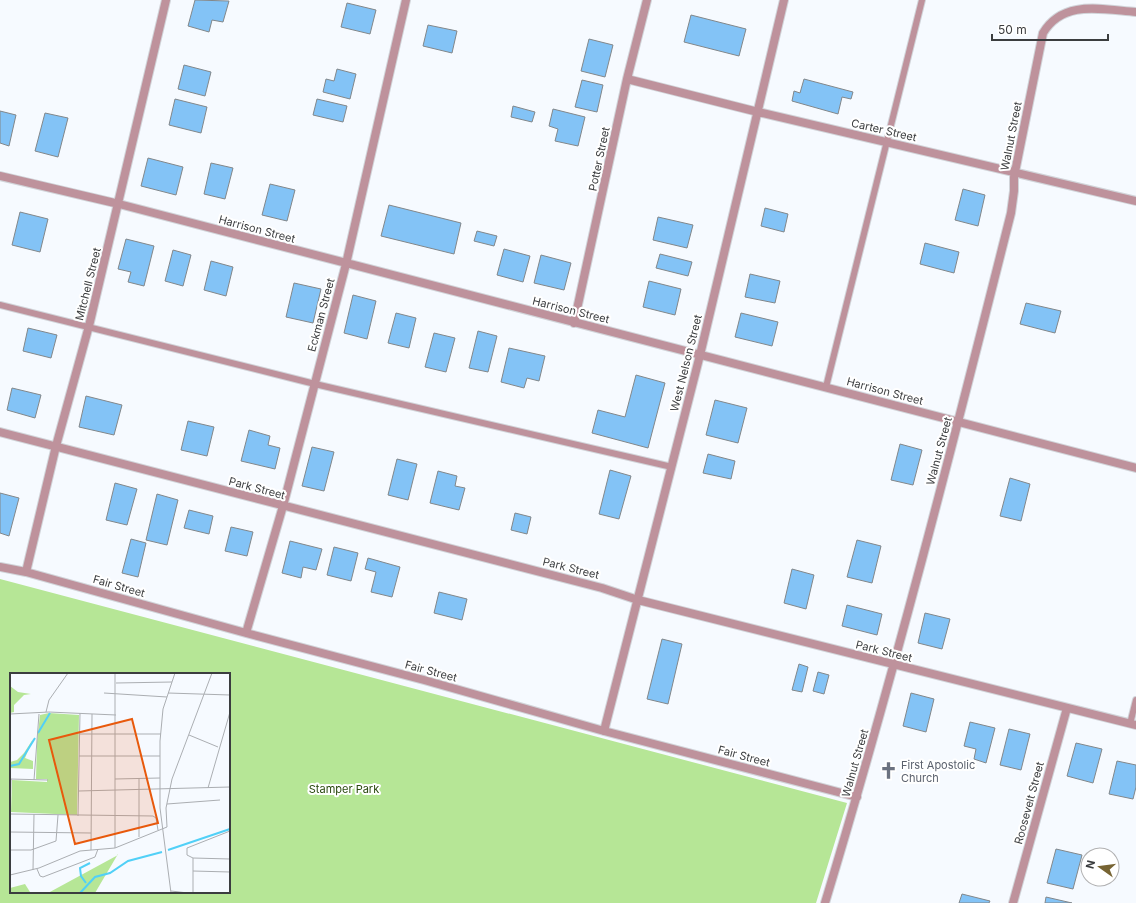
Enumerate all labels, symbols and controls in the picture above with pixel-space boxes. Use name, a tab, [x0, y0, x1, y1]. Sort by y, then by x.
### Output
scale bar	[992, 16, 1108, 42]
text: 50 m	[998, 22, 1027, 37]
street label: Walnut Street	[997, 100, 1025, 172]
street label: Carter Street	[850, 116, 918, 144]
street label: Potter Street	[585, 125, 613, 192]
street label: Harrison Street	[217, 212, 297, 246]
street label: Mitchell Street	[72, 246, 104, 322]
street label: Eckman Street	[304, 276, 338, 353]
street label: Harrison Street	[531, 294, 611, 326]
street label: West Nelson Street	[667, 313, 705, 413]
street label: Harrison Street	[845, 374, 925, 408]
street label: Walnut Street	[923, 415, 955, 487]
street label: Park Street	[227, 474, 287, 502]
street label: Park Street	[541, 554, 601, 582]
street label: Fair Street	[91, 572, 147, 600]
street label: Park Street	[854, 637, 914, 665]
street label: Fair Street	[403, 657, 459, 685]
inset map	[10, 673, 230, 893]
street label: Walnut Street	[839, 727, 871, 799]
street label: Fair Street	[716, 742, 772, 770]
place label: First Apostolic Church	[901, 758, 975, 785]
street label: Roosevelt Street	[1011, 760, 1047, 846]
church icon: First Apostolic Church	[878, 761, 898, 781]
park label: Stamper Park	[309, 782, 379, 796]
north arrow	[1080, 847, 1120, 887]
text: N	[1082, 859, 1098, 870]

